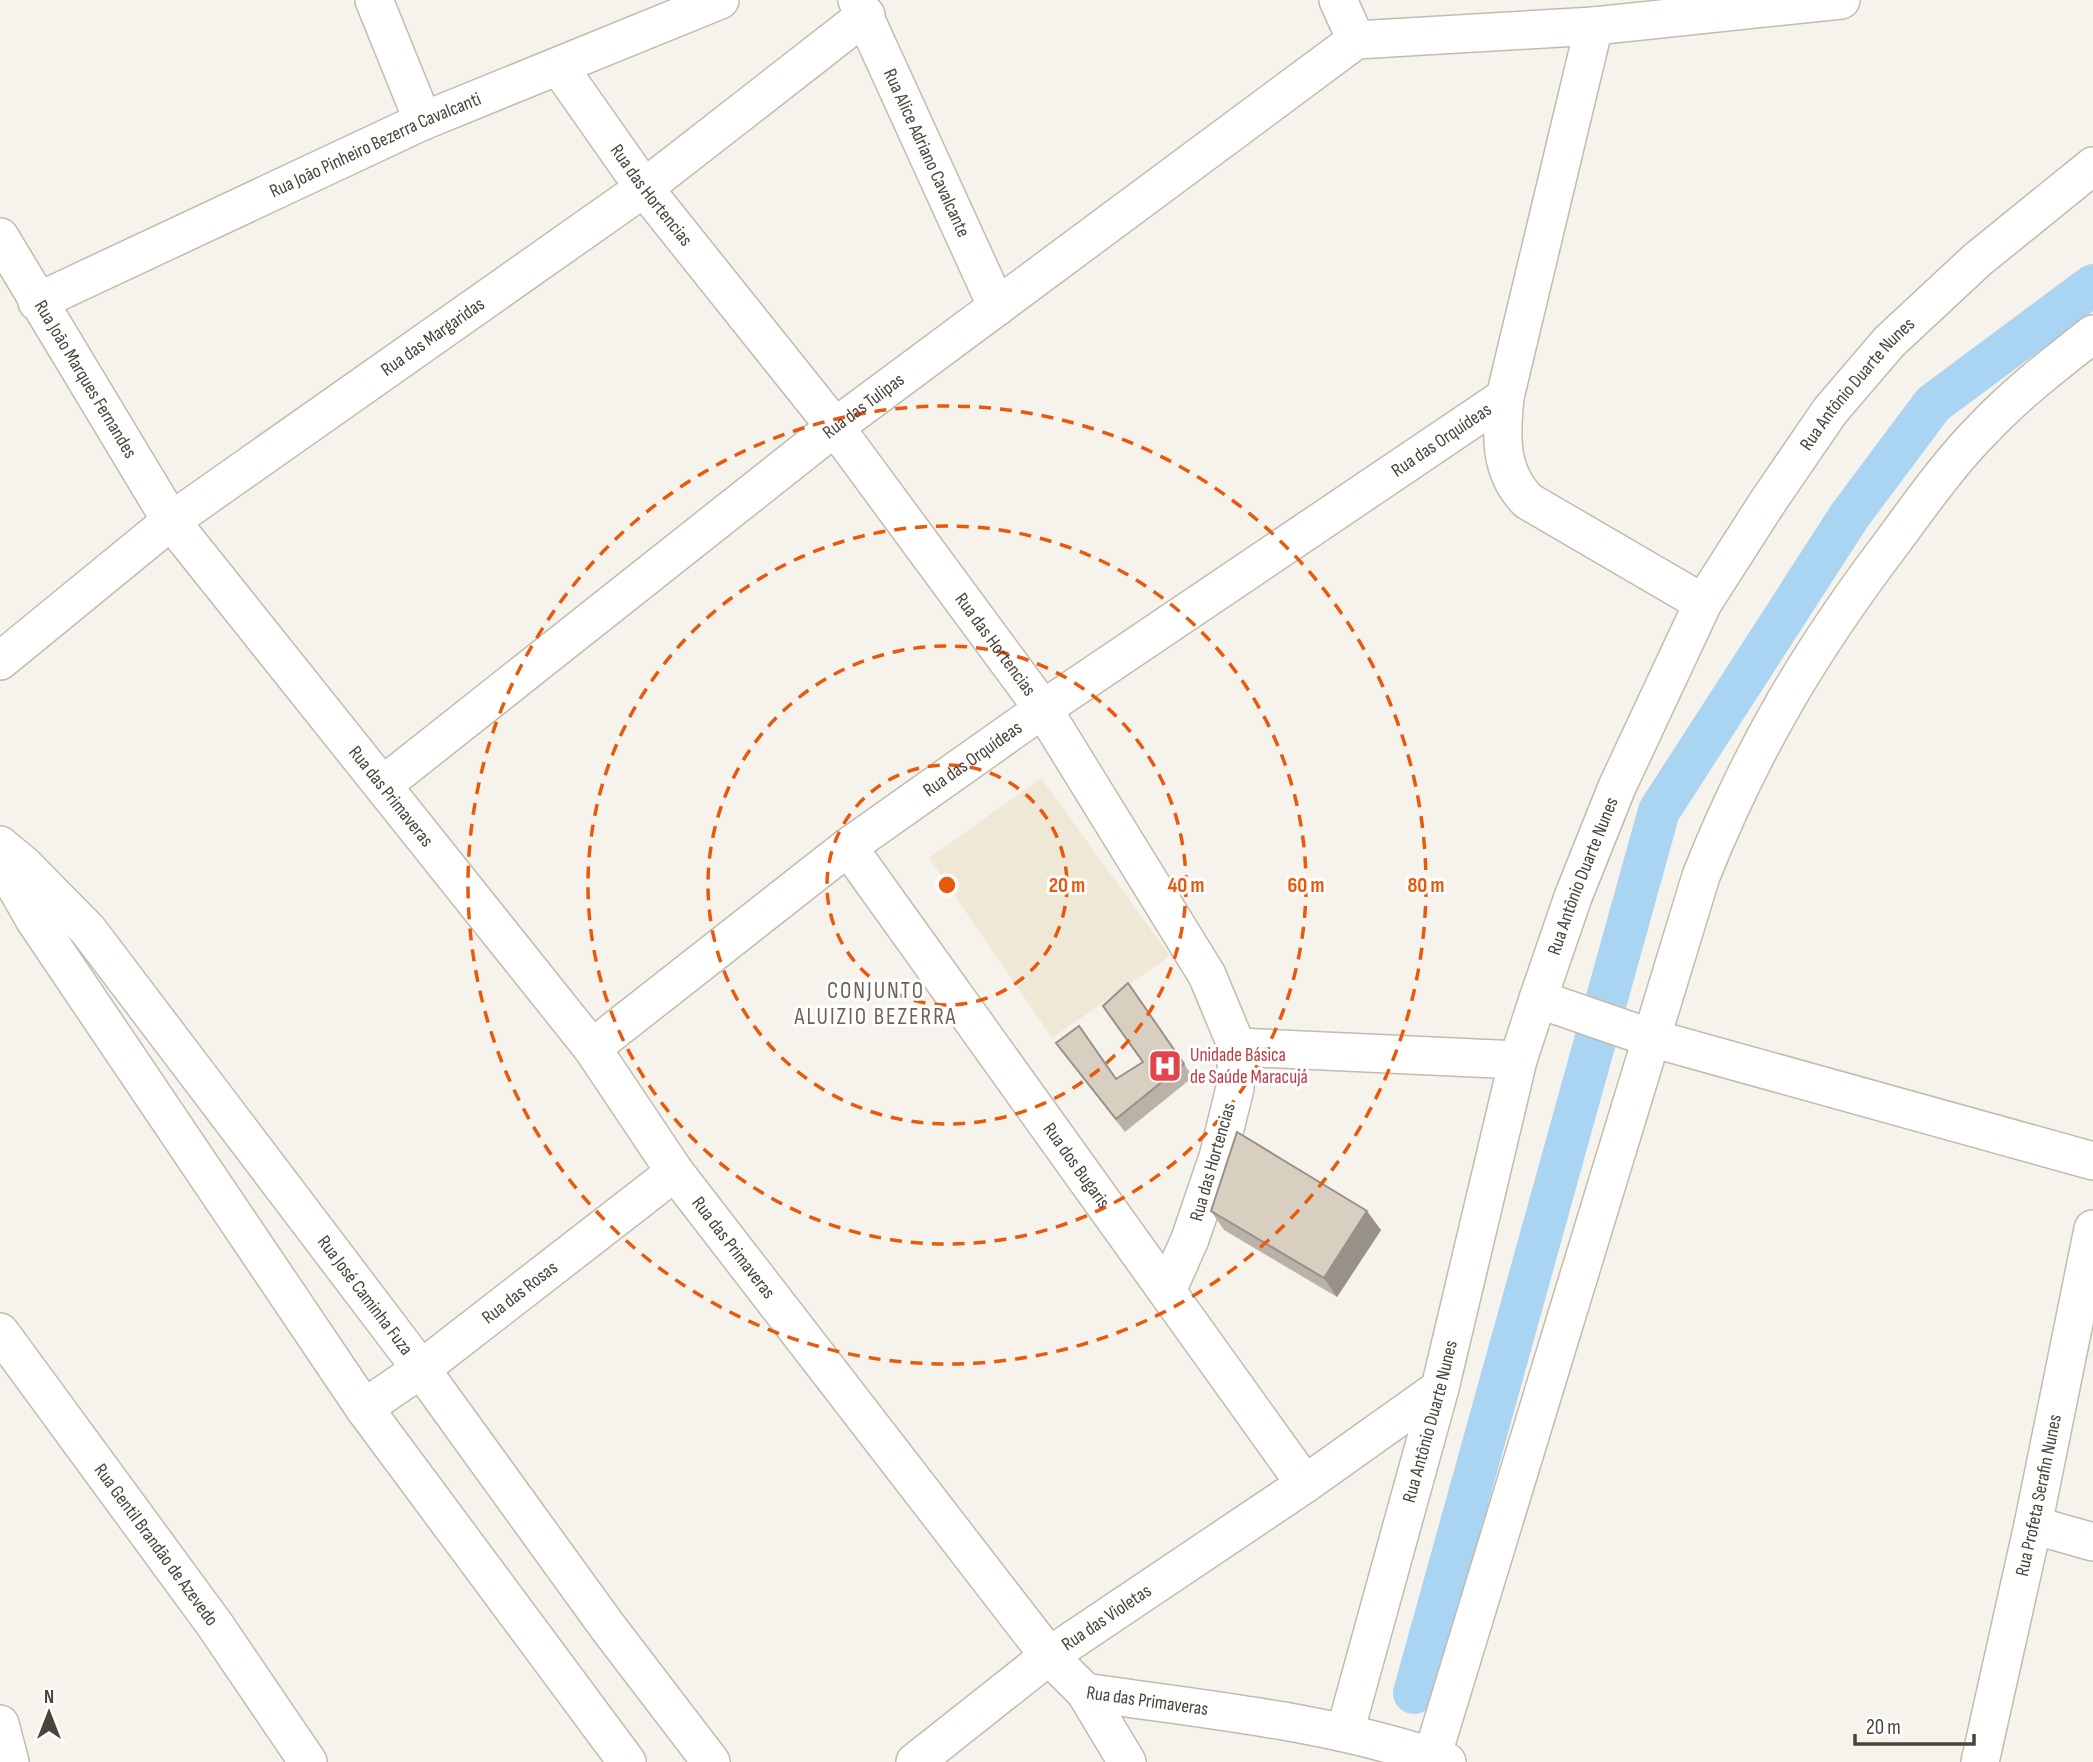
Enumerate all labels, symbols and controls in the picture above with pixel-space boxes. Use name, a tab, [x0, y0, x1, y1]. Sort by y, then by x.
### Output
street label: Rua Alice Adriano Cavalcante	[878, 65, 975, 241]
street label: Rua João Pinheiro Bezerra Cavalcanti	[266, 87, 484, 203]
street label: Rua das Hortencias	[605, 140, 698, 251]
street label: Rua das Margaridas	[376, 292, 489, 381]
street label: Rua João Marques Fernandes	[29, 296, 142, 463]
street label: Rua Antônio Duarte Nunes	[1795, 312, 1920, 455]
street label: Rua das Tulipas	[818, 368, 909, 444]
street label: Rua das Orquídeas	[1387, 398, 1496, 482]
street label: Rua das Hortencias	[950, 588, 1041, 701]
street label: Rua das Orquídeas	[919, 716, 1027, 802]
street label: Rua das Primaveras	[344, 741, 438, 852]
street label: Rua Antônio Duarte Nunes	[1542, 794, 1623, 958]
centre of rings	[935, 873, 959, 897]
text: 20 m	[1049, 873, 1085, 898]
text: 40 m	[1168, 873, 1204, 898]
text: 60 m	[1287, 873, 1325, 898]
text: 80 m	[1407, 873, 1445, 898]
district label: CONJUNTO ALUIZIO BEZERRA	[794, 977, 957, 1031]
place label: Unidade Básica de Saúde Maracujá	[1190, 1044, 1308, 1089]
hospital icon: Unidade Básica de Saúde Maracujá	[1146, 1047, 1184, 1085]
street label: Rua das Hortencias	[1185, 1100, 1241, 1224]
street label: Rua dos Bugaris	[1038, 1118, 1115, 1213]
street label: Rua das Primaveras	[687, 1192, 780, 1304]
street label: Rua José Caminha Fuza	[312, 1231, 418, 1360]
street label: Rua das Rosas	[477, 1256, 562, 1329]
street label: Rua Antônio Duarte Nunes	[1397, 1338, 1462, 1505]
street label: Rua Profeta Serafin Nunes	[2010, 1412, 2067, 1579]
street label: Rua Gentil Brandão de Azevedo	[89, 1459, 223, 1630]
street label: Rua das Violetas	[1057, 1579, 1156, 1656]
north arrow	[14, 1678, 84, 1748]
street label: Rua das Primaveras	[1085, 1681, 1210, 1721]
text: N	[44, 1686, 54, 1709]
scale bar	[1855, 1702, 1974, 1746]
text: 20 m	[1866, 1715, 1901, 1740]

